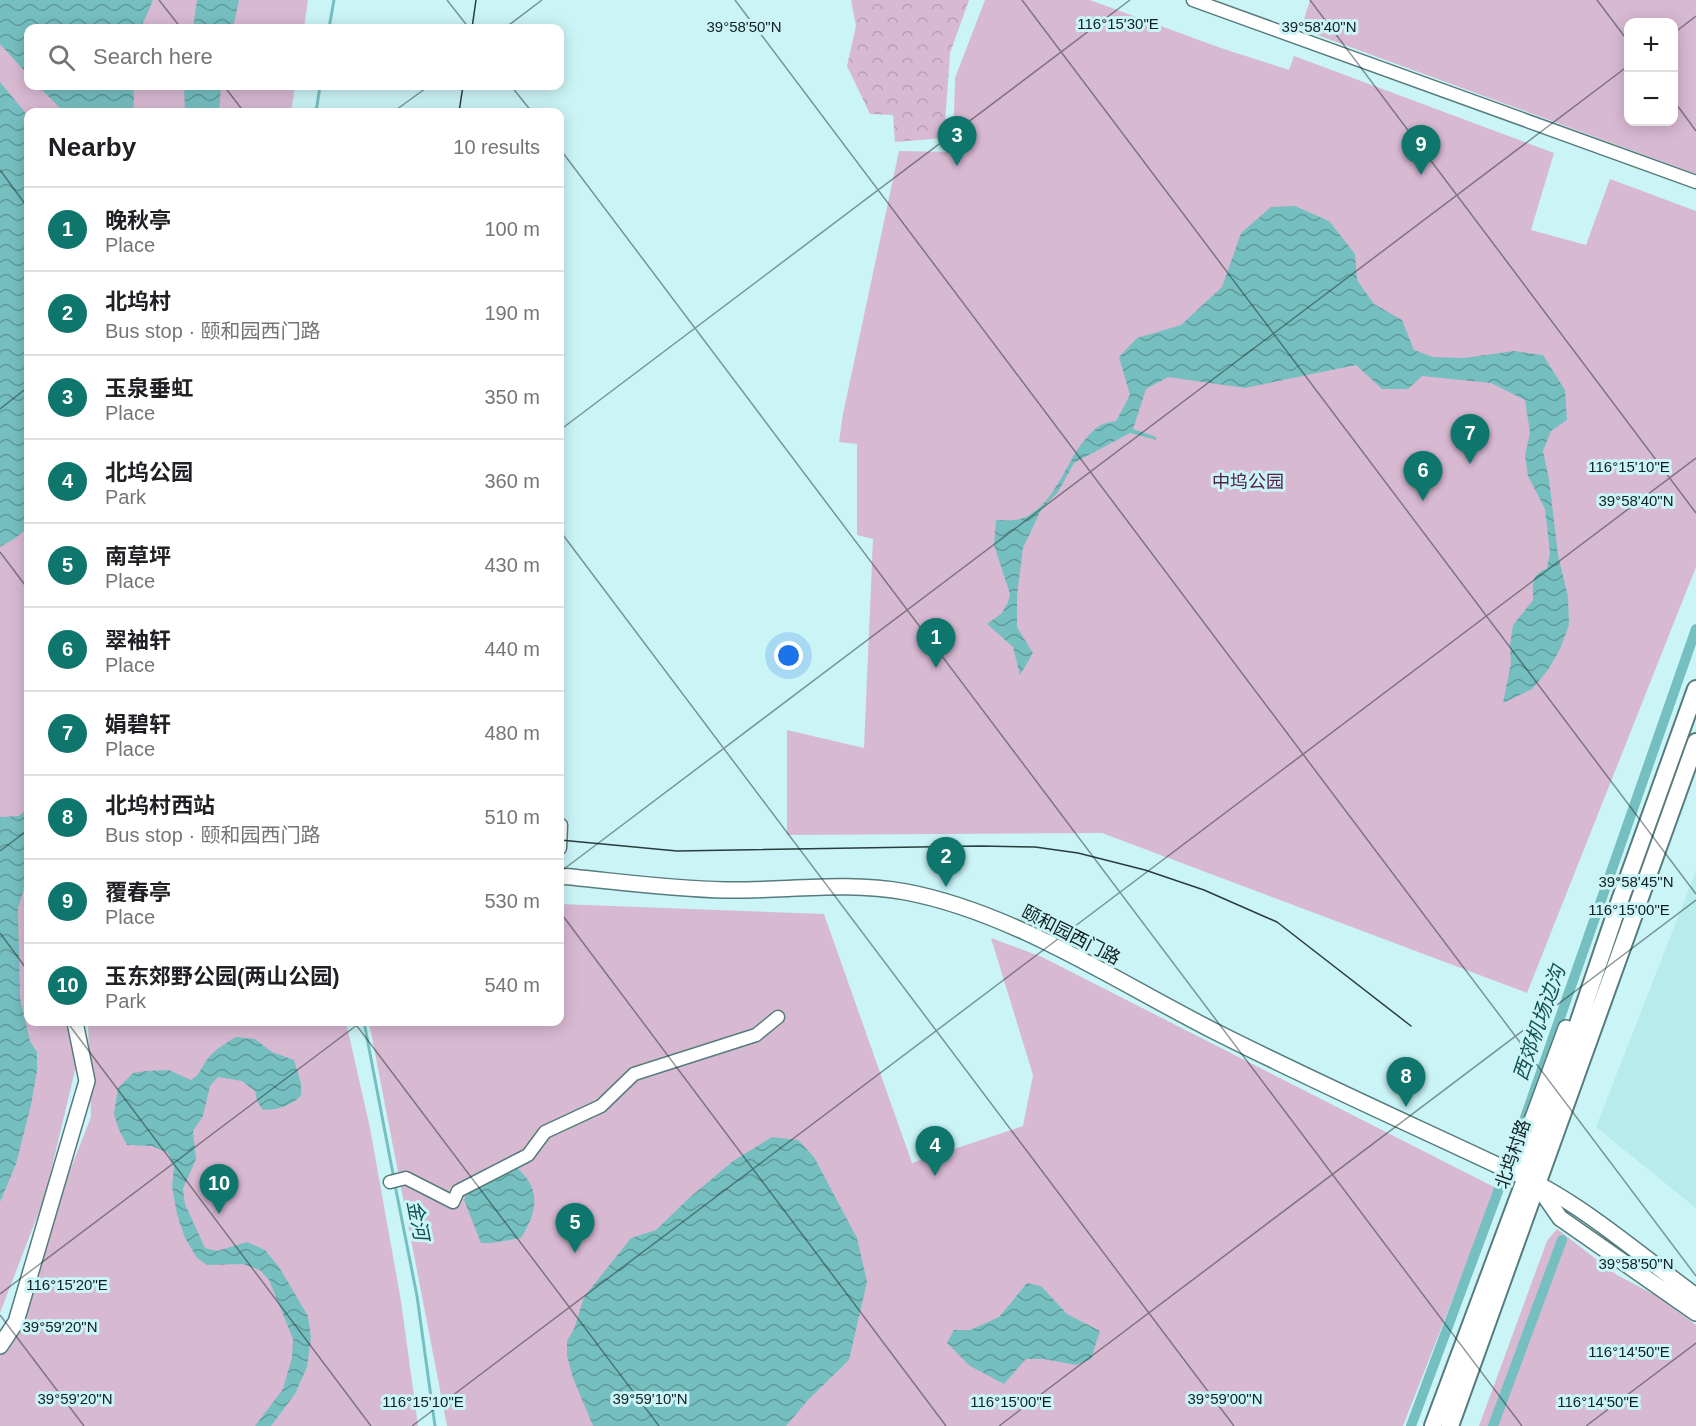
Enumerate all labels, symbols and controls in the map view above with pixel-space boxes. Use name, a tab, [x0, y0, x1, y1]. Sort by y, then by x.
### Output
text: 116°15'30"E	[1077, 15, 1159, 32]
text: 39°58'50"N	[706, 18, 782, 35]
text: 39°58'40"N	[1281, 18, 1357, 35]
map controls	[1624, 18, 1678, 126]
button: +	[1624, 18, 1678, 72]
search box	[24, 24, 564, 90]
icon: search	[45, 41, 78, 74]
text: Search here	[93, 44, 213, 69]
button: −	[1624, 72, 1678, 126]
pin: 3	[938, 116, 976, 166]
pin: 9	[1402, 126, 1440, 175]
text: Nearby	[48, 132, 136, 162]
text: 10 results	[453, 136, 540, 158]
text: 晚秋亭	[105, 208, 171, 233]
text: 1	[62, 218, 73, 240]
text: 100 m	[484, 218, 540, 240]
text: Place	[105, 234, 155, 256]
text: 北坞村	[105, 289, 171, 314]
text: 2	[62, 302, 73, 324]
text: 190 m	[484, 302, 540, 324]
text: Bus stop · 颐和园西门路	[105, 320, 321, 342]
text: 玉泉垂虹	[105, 376, 193, 401]
text: 3	[62, 386, 73, 408]
text: 350 m	[484, 386, 540, 408]
text: Place	[105, 402, 155, 424]
pin: 7	[1450, 414, 1490, 464]
pin: 6	[1404, 452, 1442, 501]
text: 116°15'10"E	[1588, 458, 1670, 475]
text: 北坞公园	[105, 460, 193, 485]
text: 4	[62, 470, 73, 492]
text: 360 m	[484, 470, 540, 492]
park label: 中坞公园	[1212, 472, 1284, 492]
text: Park	[105, 486, 146, 508]
text: 39°58'40"N	[1598, 492, 1674, 509]
text: 南草坪	[105, 544, 171, 569]
text: 5	[62, 554, 73, 576]
text: 430 m	[484, 554, 540, 576]
text: Place	[105, 570, 155, 592]
pin: 1	[916, 618, 956, 668]
text: 翠袖轩	[105, 628, 171, 653]
text: 6	[62, 638, 73, 660]
text: 440 m	[484, 638, 540, 660]
your location	[774, 641, 803, 670]
text: Place	[105, 654, 155, 676]
text: 娟碧轩	[105, 712, 171, 737]
text: 7	[62, 722, 73, 744]
text: 480 m	[484, 722, 540, 744]
text: Place	[105, 738, 155, 760]
text: 北坞村西站	[105, 793, 215, 818]
text: 8	[62, 806, 73, 828]
text: 510 m	[484, 806, 540, 828]
text: Bus stop · 颐和园西门路	[105, 824, 321, 846]
pin: 2	[926, 838, 966, 887]
text: 39°58'45"N	[1598, 873, 1674, 890]
text: 覆春亭	[105, 880, 171, 905]
text: 9	[62, 890, 73, 912]
text: 530 m	[484, 890, 540, 912]
text: 116°15'00"E	[1588, 901, 1670, 918]
street label: 颐和园西门路	[1018, 902, 1124, 968]
text: Place	[105, 906, 155, 928]
water label: 西郊机场边沟	[1509, 961, 1570, 1083]
text: 玉东郊野公园(两山公园)	[105, 964, 340, 989]
text: 10	[56, 974, 79, 996]
text: 540 m	[484, 974, 540, 996]
text: Park	[105, 990, 146, 1012]
pin: 8	[1386, 1058, 1426, 1107]
street label: 北坞村路	[1492, 1117, 1534, 1191]
pin: 4	[916, 1126, 954, 1176]
pin: 10	[200, 1164, 238, 1214]
water label: 金河	[403, 1198, 433, 1246]
pin: 5	[556, 1204, 594, 1253]
text: 39°58'50"N	[1598, 1255, 1674, 1272]
text: 116°15'20"E	[26, 1276, 108, 1293]
text: 39°59'20"N	[22, 1318, 98, 1335]
text: 116°14'50"E	[1588, 1343, 1670, 1360]
text: 39°59'20"N	[37, 1390, 113, 1407]
text: 39°59'10"N	[612, 1390, 688, 1407]
text: 39°59'00"N	[1187, 1390, 1263, 1407]
text: 116°15'10"E	[382, 1393, 464, 1410]
text: 116°15'00"E	[970, 1393, 1052, 1410]
text: 116°14'50"E	[1557, 1393, 1639, 1410]

